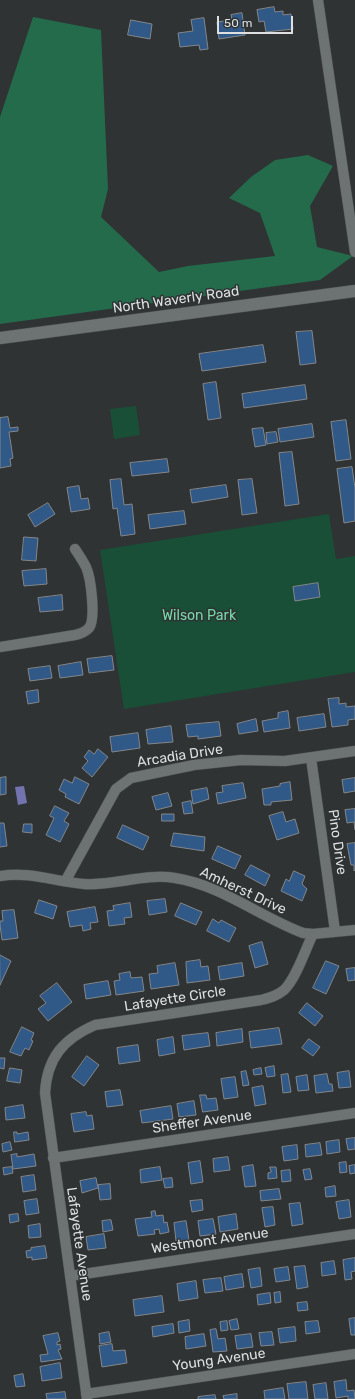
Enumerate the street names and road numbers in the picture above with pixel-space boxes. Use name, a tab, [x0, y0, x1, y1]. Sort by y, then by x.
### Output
street label: North Waverly Road	[112, 283, 240, 317]
street label: Arcadia Drive	[136, 741, 224, 771]
street label: Pino Drive	[324, 808, 350, 876]
street label: Amherst Drive	[197, 864, 289, 918]
street label: Lafayette Circle	[123, 983, 227, 1015]
street label: Sheffer Avenue	[151, 1107, 253, 1137]
street label: Lafayette Avenue	[63, 1186, 95, 1302]
street label: Westmont Avenue	[150, 1224, 270, 1258]
street label: Young Avenue	[171, 1345, 267, 1375]

